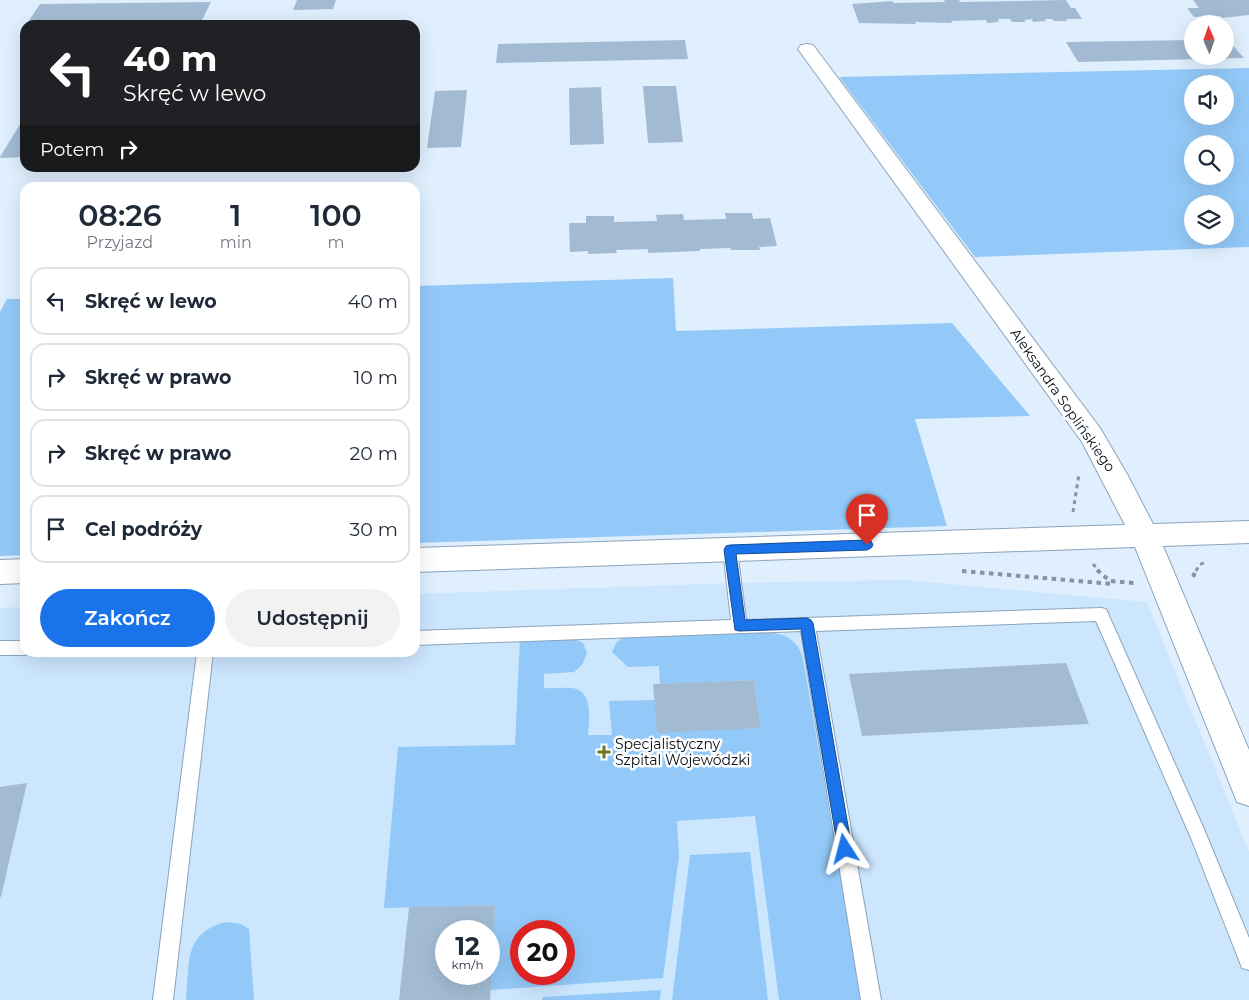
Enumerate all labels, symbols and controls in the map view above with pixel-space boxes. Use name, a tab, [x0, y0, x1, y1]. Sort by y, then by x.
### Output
north arrow	[1184, 15, 1234, 65]
map controls	[1184, 15, 1234, 245]
text: 40 m	[123, 37, 218, 80]
icon: left	[40, 40, 105, 105]
button: sound	[1184, 75, 1234, 125]
text: Skręć w lewo	[123, 80, 266, 107]
icon: right	[114, 135, 142, 163]
button: search	[1184, 135, 1234, 185]
text: Potem	[40, 138, 104, 161]
button: layers	[1184, 195, 1234, 245]
text: 08:26	[78, 197, 162, 234]
text: 1	[230, 197, 241, 234]
text: 100	[310, 197, 362, 234]
text: Przyjazd	[87, 233, 153, 252]
text: min	[220, 233, 252, 252]
text: m	[327, 233, 344, 252]
icon: left	[42, 287, 70, 315]
text: Skręć w lewo	[85, 290, 217, 313]
text: 40 m	[348, 290, 398, 313]
street label: Aleksandra Soplińskiego	[1007, 325, 1120, 475]
icon: right	[42, 363, 70, 391]
text: Skręć w prawo	[85, 366, 231, 389]
text: 10 m	[353, 366, 398, 389]
icon: right	[42, 439, 70, 467]
text: Skręć w prawo	[85, 442, 231, 465]
text: 20 m	[350, 442, 398, 465]
pin	[846, 494, 888, 545]
icon: arrive	[853, 501, 881, 529]
icon: arrive	[42, 515, 70, 543]
text: Cel podróży	[85, 518, 202, 541]
text: 30 m	[350, 518, 398, 541]
button: Zakończ	[40, 589, 215, 647]
button: Udostępnij	[225, 589, 400, 647]
place label: Specjalistyczny Szpital Wojewódzki	[615, 735, 750, 769]
marker: Specjalistyczny Szpital Wojewódzki	[597, 745, 611, 759]
position arrow	[818, 822, 870, 874]
speed limit sign: 20	[510, 920, 575, 985]
text: 12	[455, 931, 480, 961]
text: km/h	[451, 957, 484, 972]

